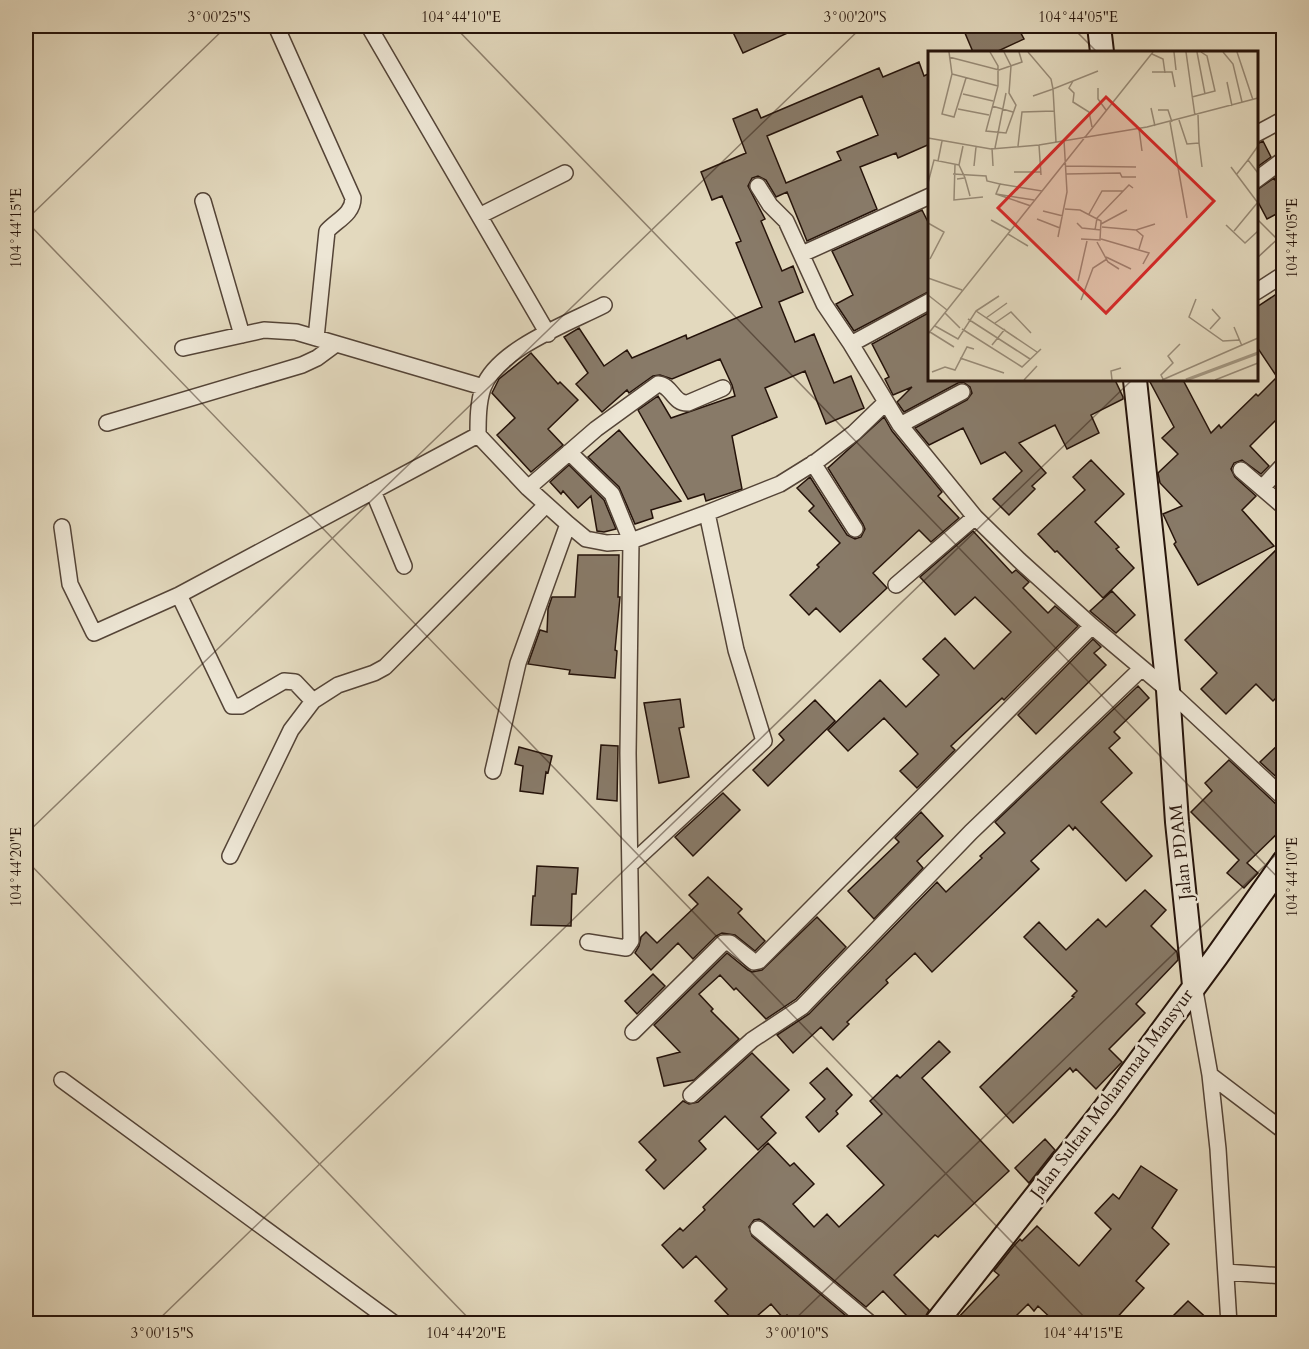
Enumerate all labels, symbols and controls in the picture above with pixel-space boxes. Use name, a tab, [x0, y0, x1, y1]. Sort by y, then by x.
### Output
text: 3°00'25"S	[187, 7, 251, 27]
text: 104°44'10"E	[421, 7, 501, 27]
text: 3°00'20"S	[823, 7, 887, 27]
text: 104°44'05"E	[1038, 7, 1118, 27]
inset map	[928, 51, 1258, 381]
text: 104°44'15"E	[6, 188, 26, 268]
text: 104°44'05"E	[1282, 198, 1302, 278]
street label: Jalan PDAM	[1164, 803, 1199, 904]
text: 104°44'20"E	[6, 827, 26, 907]
text: 104°44'10"E	[1282, 837, 1302, 917]
street label: Jalan Sultan Mohammad Mansyur	[1023, 983, 1200, 1207]
text: 3°00'15"S	[130, 1323, 194, 1343]
text: 104°44'20"E	[426, 1323, 506, 1343]
text: 3°00'10"S	[765, 1323, 829, 1343]
text: 104°44'15"E	[1043, 1323, 1123, 1343]

